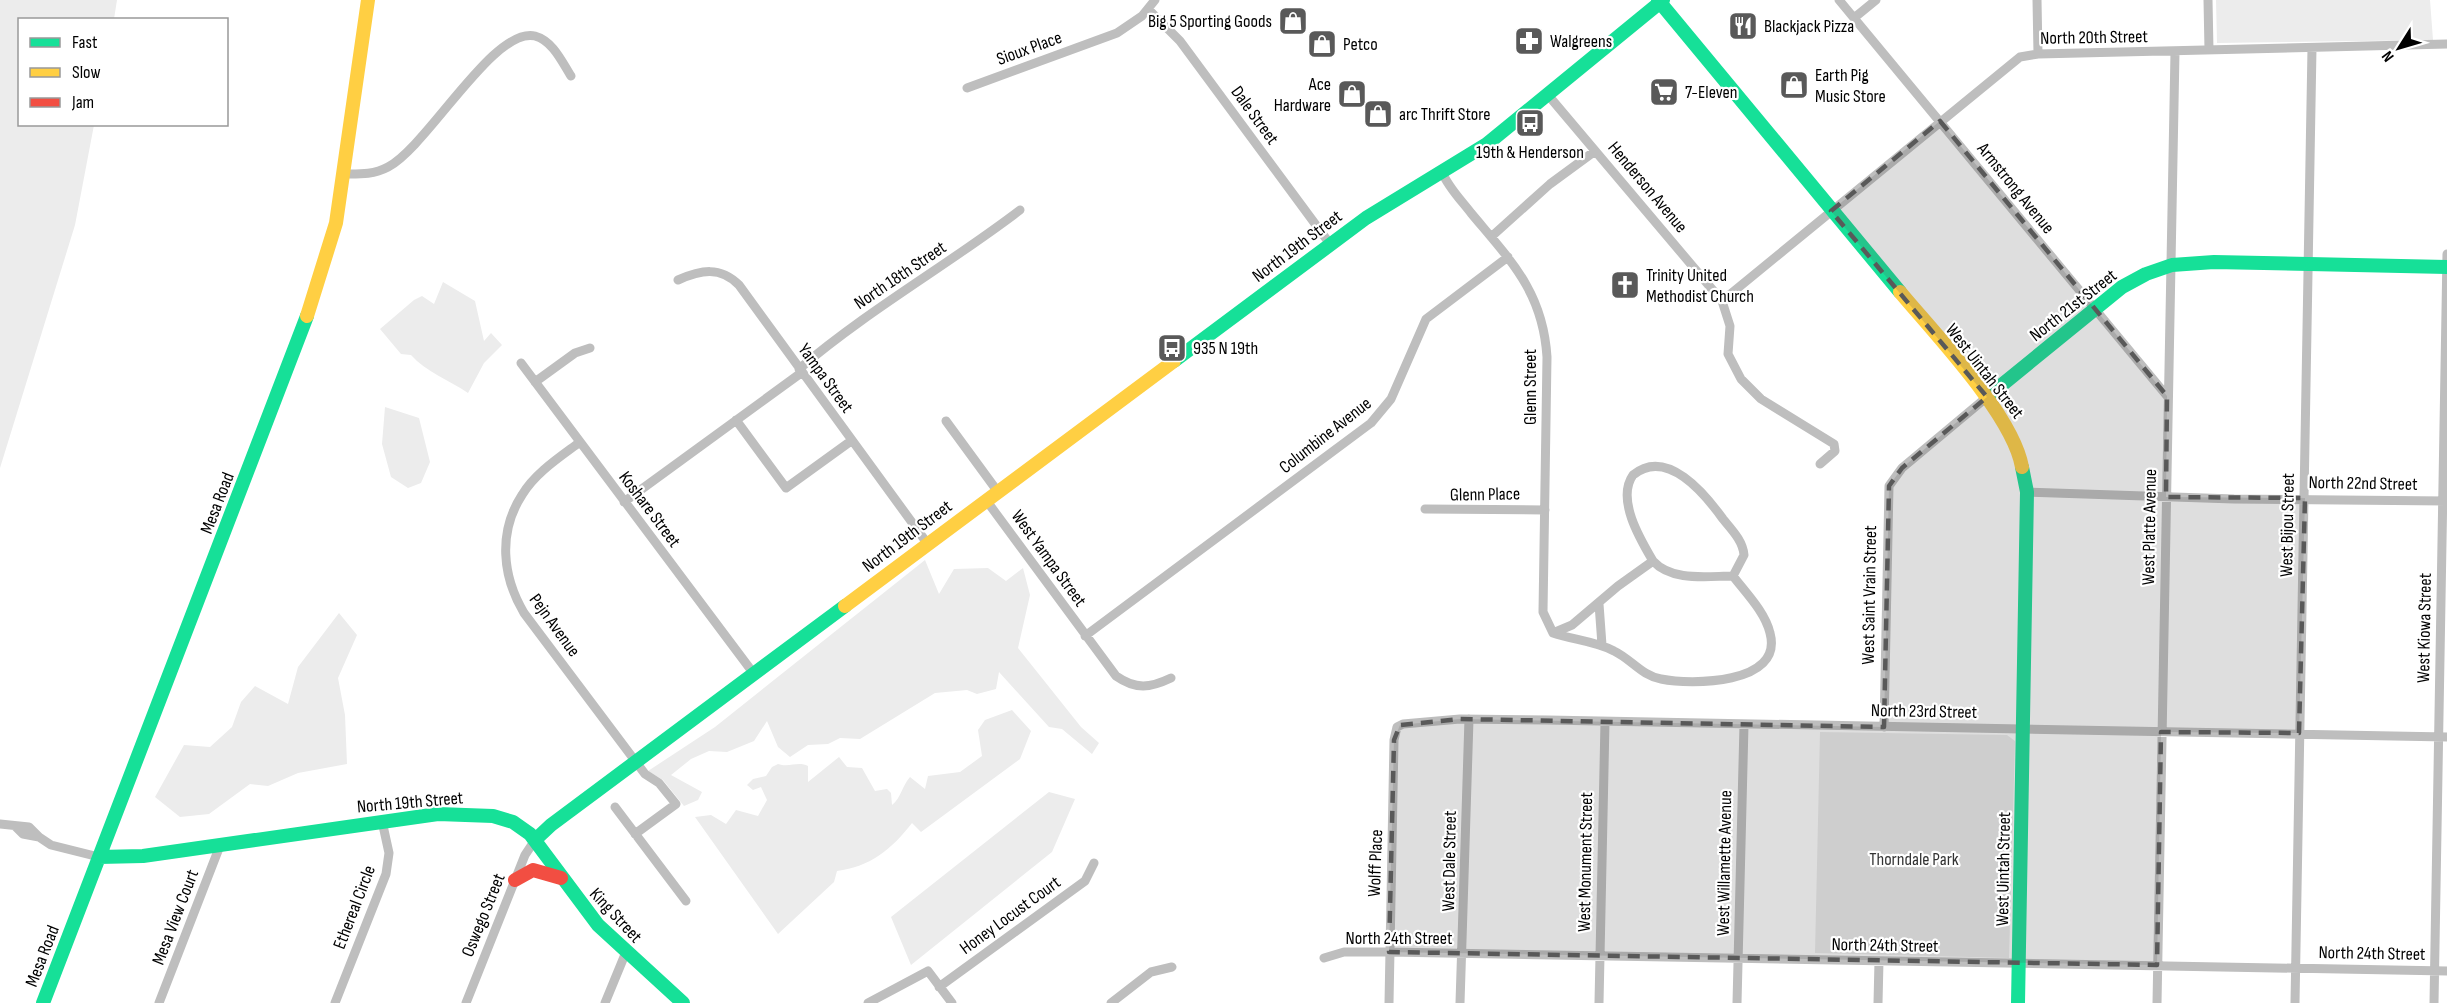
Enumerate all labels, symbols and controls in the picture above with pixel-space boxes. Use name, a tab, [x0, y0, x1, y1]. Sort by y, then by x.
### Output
shop icon: Big 5 Sporting Goods	[1277, 5, 1309, 37]
restaurant icon: Blackjack Pizza	[1727, 10, 1759, 42]
place label: Big 5 Sporting Goods	[1148, 11, 1272, 32]
place label: Blackjack Pizza	[1764, 16, 1854, 37]
legend	[18, 18, 228, 126]
north arrow	[2369, 18, 2429, 78]
pharmacy icon: Walgreens	[1513, 25, 1545, 57]
street label: North 20th Street	[2040, 26, 2148, 49]
street label: Sioux Place	[994, 27, 1065, 70]
shop icon: Petco	[1306, 28, 1338, 60]
place label: Walgreens	[1550, 31, 1612, 52]
text: Fast	[72, 32, 98, 53]
place label: Petco	[1343, 34, 1378, 55]
text: N	[2378, 47, 2398, 65]
text: Slow	[72, 62, 101, 83]
place label: Earth Pig Music Store	[1815, 65, 1886, 107]
shop icon: Earth Pig Music Store	[1778, 69, 1810, 101]
place label: Ace Hardware	[1274, 74, 1331, 116]
supermarket icon: 7-Eleven	[1648, 76, 1680, 108]
shop icon: Ace Hardware	[1336, 78, 1368, 110]
street label: Dale Street	[1226, 82, 1283, 149]
place label: 7-Eleven	[1685, 82, 1738, 103]
text: Jam	[71, 92, 94, 113]
shop icon: arc Thrift Store	[1362, 98, 1394, 130]
place label: arc Thrift Store	[1399, 104, 1490, 125]
bus stop icon: 19th & Henderson	[1514, 107, 1546, 139]
street label: Henderson Avenue	[1604, 138, 1692, 237]
street label: Armstrong Avenue	[1972, 138, 2059, 238]
place label: 19th & Henderson	[1476, 142, 1584, 163]
street label: North 19th Street	[1248, 206, 1347, 287]
street label: North 18th Street	[850, 237, 951, 314]
place label: Trinity United Methodist Church	[1646, 265, 1754, 307]
street label: North 21st Street	[2026, 265, 2121, 346]
church icon: Trinity United Methodist Church	[1609, 269, 1641, 301]
street label: West Uintah Street	[1941, 320, 2028, 423]
bus stop icon: 935 N 19th	[1156, 332, 1188, 364]
place label: 935 N 19th	[1193, 338, 1258, 359]
street label: Yampa Street	[793, 340, 858, 417]
street label: Glenn Street	[1520, 349, 1541, 425]
street label: Columbine Avenue	[1275, 393, 1376, 478]
street label: Koshare Street	[614, 467, 685, 552]
street label: Mesa Road	[196, 469, 239, 537]
street label: West Platte Avenue	[2138, 469, 2161, 585]
street label: West Bijou Street	[2276, 472, 2299, 577]
street label: North 22nd Street	[2308, 472, 2418, 495]
street label: Glenn Place	[1450, 483, 1520, 506]
street label: North 19th Street	[858, 496, 957, 577]
street label: West Yampa Street	[1007, 506, 1091, 611]
street label: West Saint Vrain Street	[1858, 525, 1881, 665]
street label: West Kiowa Street	[2413, 572, 2436, 683]
street label: Pejn Avenue	[525, 590, 584, 661]
street label: North 23rd Street	[1871, 700, 1978, 723]
street label: North 19th Street	[356, 787, 465, 818]
street label: West Willamette Avenue	[1713, 790, 1736, 936]
street label: West Monument Street	[1574, 791, 1597, 932]
street label: West Dale Street	[1438, 810, 1461, 911]
street label: West Uintah Street	[1992, 811, 2015, 926]
street label: Wolff Place	[1364, 829, 1387, 897]
park label: Thorndale Park	[1869, 849, 1959, 870]
street label: Ethereal Circle	[329, 862, 380, 952]
street label: Mesa View Court	[148, 866, 203, 968]
street label: Oswego Street	[457, 870, 510, 960]
street label: Honey Locust Court	[956, 872, 1065, 959]
street label: King Street	[585, 884, 647, 947]
street label: Mesa Road	[21, 922, 64, 990]
street label: North 24th Street	[1346, 928, 1453, 949]
street label: North 24th Street	[1831, 934, 1939, 957]
street label: North 24th Street	[2318, 942, 2426, 965]

